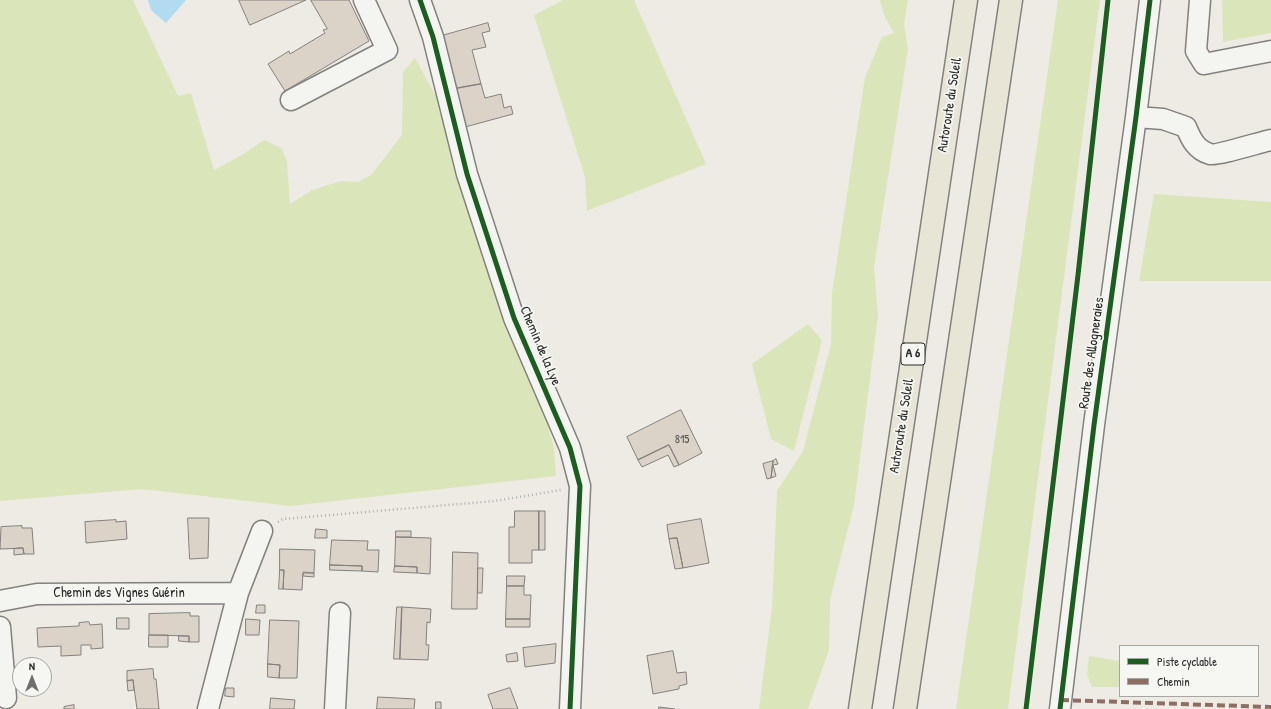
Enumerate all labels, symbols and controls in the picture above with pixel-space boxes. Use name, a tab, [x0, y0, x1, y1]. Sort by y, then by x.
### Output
street label: Autoroute du Soleil	[934, 56, 966, 154]
street label: Route des Allogneraies	[1076, 296, 1108, 410]
street label: Chemin de la Lye	[516, 304, 564, 388]
road number: A 6	[901, 343, 925, 365]
street label: Autoroute du Soleil	[886, 377, 918, 475]
house number: 815	[675, 433, 689, 447]
street label: Chemin des Vignes Guérin	[53, 585, 185, 601]
legend	[1119, 645, 1259, 697]
text: Piste cyclable	[1157, 653, 1217, 670]
north arrow	[12, 657, 52, 697]
text: N	[29, 659, 35, 673]
text: Chemin	[1157, 673, 1190, 690]

